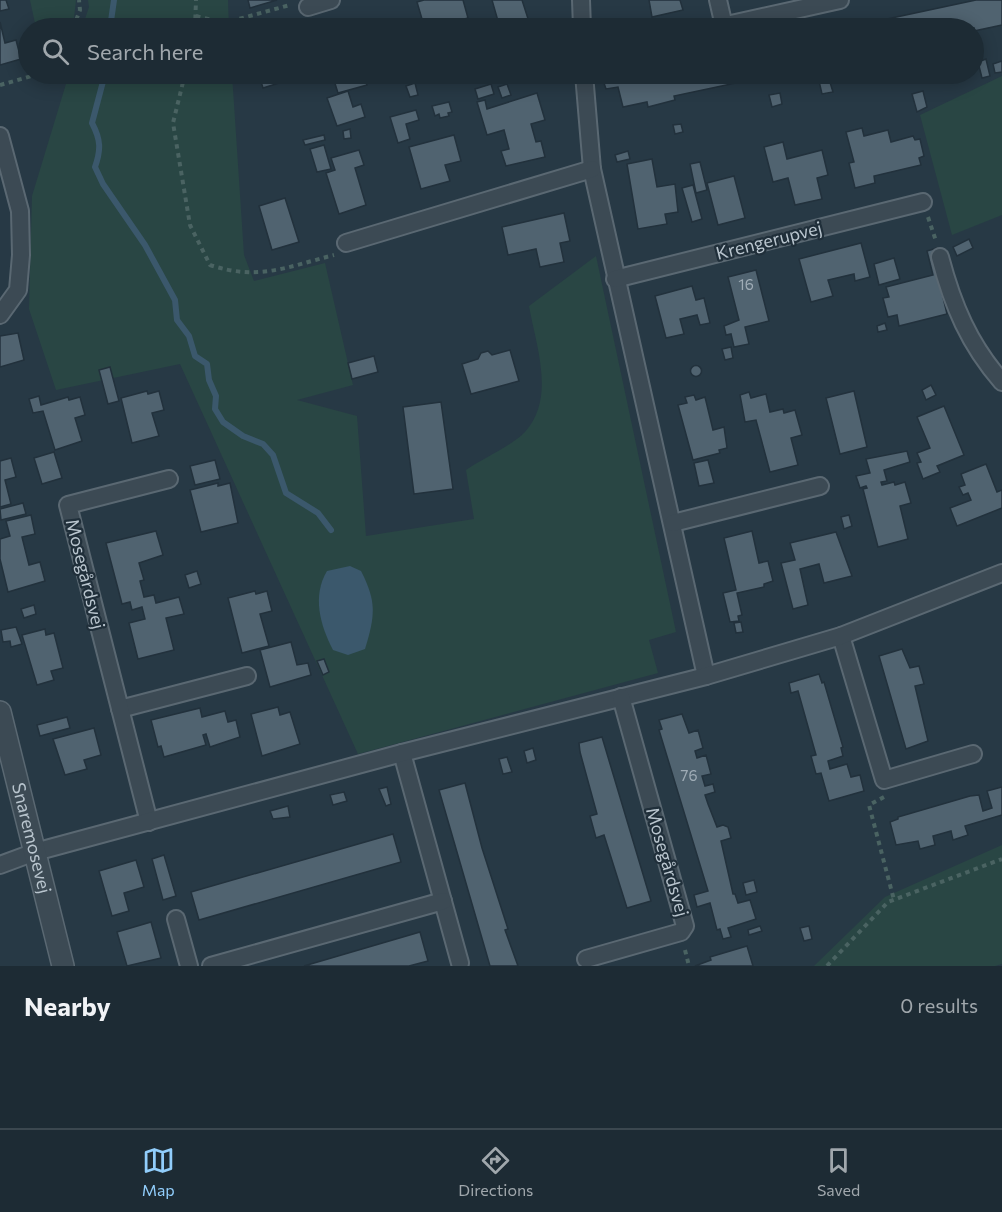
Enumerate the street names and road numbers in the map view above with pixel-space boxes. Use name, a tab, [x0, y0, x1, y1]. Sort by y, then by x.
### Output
street label: Krengerupvej	[713, 216, 824, 264]
street label: Mosegårdsvej	[62, 516, 110, 631]
street label: Snaremosevej	[8, 780, 57, 896]
street label: Mosegårdsvej	[642, 805, 694, 919]

